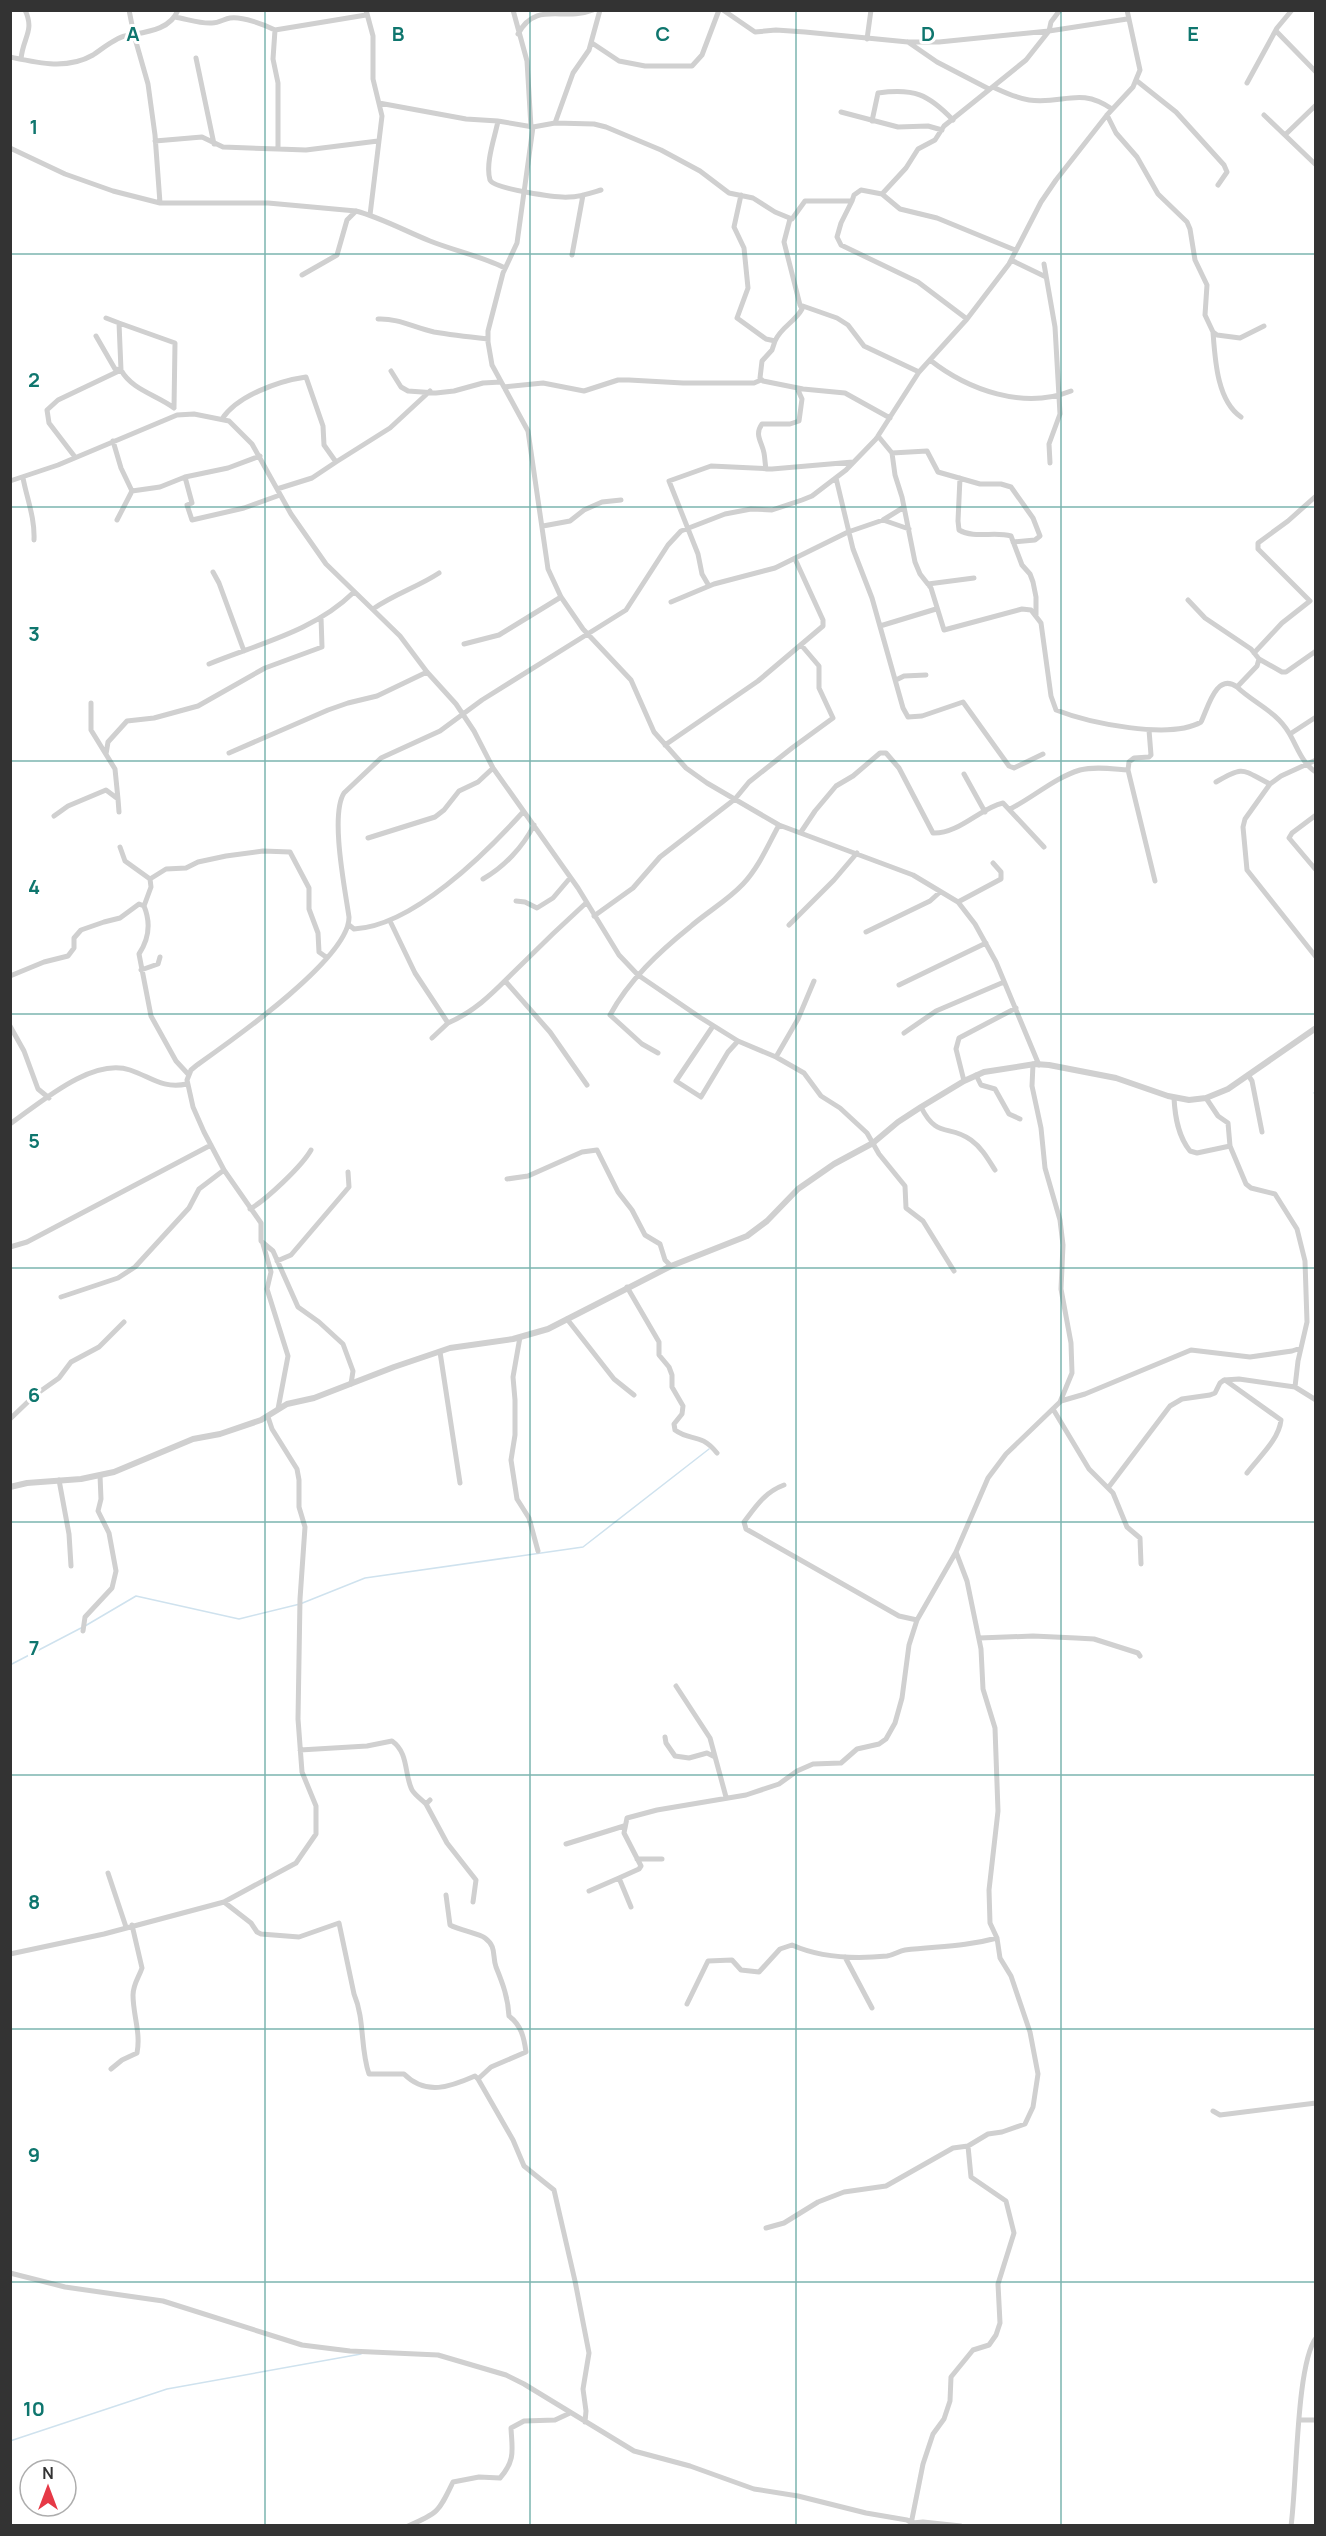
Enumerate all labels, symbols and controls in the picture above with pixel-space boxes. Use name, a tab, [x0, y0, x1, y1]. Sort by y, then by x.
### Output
text: A	[126, 20, 140, 47]
text: B	[392, 20, 405, 47]
text: C	[656, 20, 670, 47]
text: D	[921, 20, 935, 47]
text: E	[1187, 20, 1199, 47]
text: 1	[30, 113, 38, 140]
text: 2	[28, 366, 40, 393]
text: 3	[28, 620, 40, 647]
text: 4	[28, 873, 40, 900]
text: 5	[28, 1127, 40, 1154]
text: 6	[28, 1381, 40, 1408]
text: 7	[29, 1634, 39, 1661]
text: 8	[28, 1888, 40, 1915]
text: 9	[28, 2141, 40, 2168]
text: 10	[23, 2395, 45, 2422]
north arrow	[18, 2458, 78, 2518]
text: N	[42, 2462, 54, 2484]

